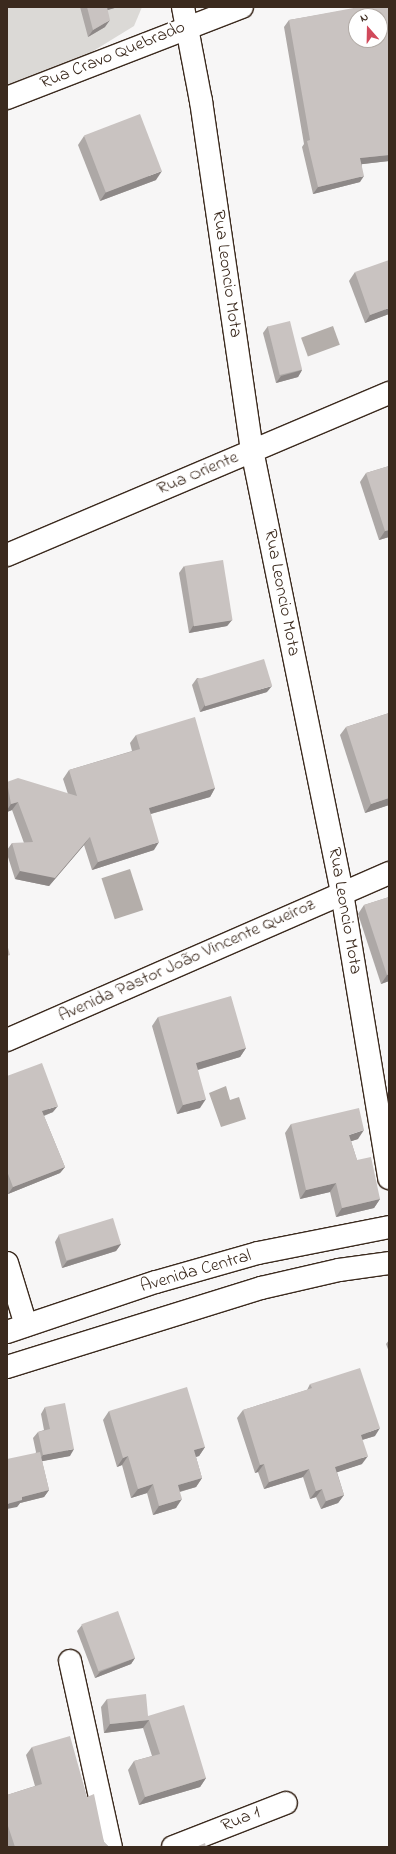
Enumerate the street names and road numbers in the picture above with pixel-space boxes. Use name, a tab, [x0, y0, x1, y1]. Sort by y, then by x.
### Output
street label: Rua Cravo Quebrado	[37, 17, 189, 95]
street label: Rua Leoncio Mota	[206, 209, 246, 339]
street label: Rua Oriente	[154, 447, 242, 501]
street label: Rua Leoncio Mota	[258, 528, 304, 658]
street label: Rua Leoncio Mota	[322, 846, 366, 976]
street label: Avenida Pastor João Vincente Queiroz	[55, 894, 319, 1028]
street label: Avenida Central	[138, 1246, 254, 1298]
street label: Rua 1	[218, 1802, 264, 1838]

